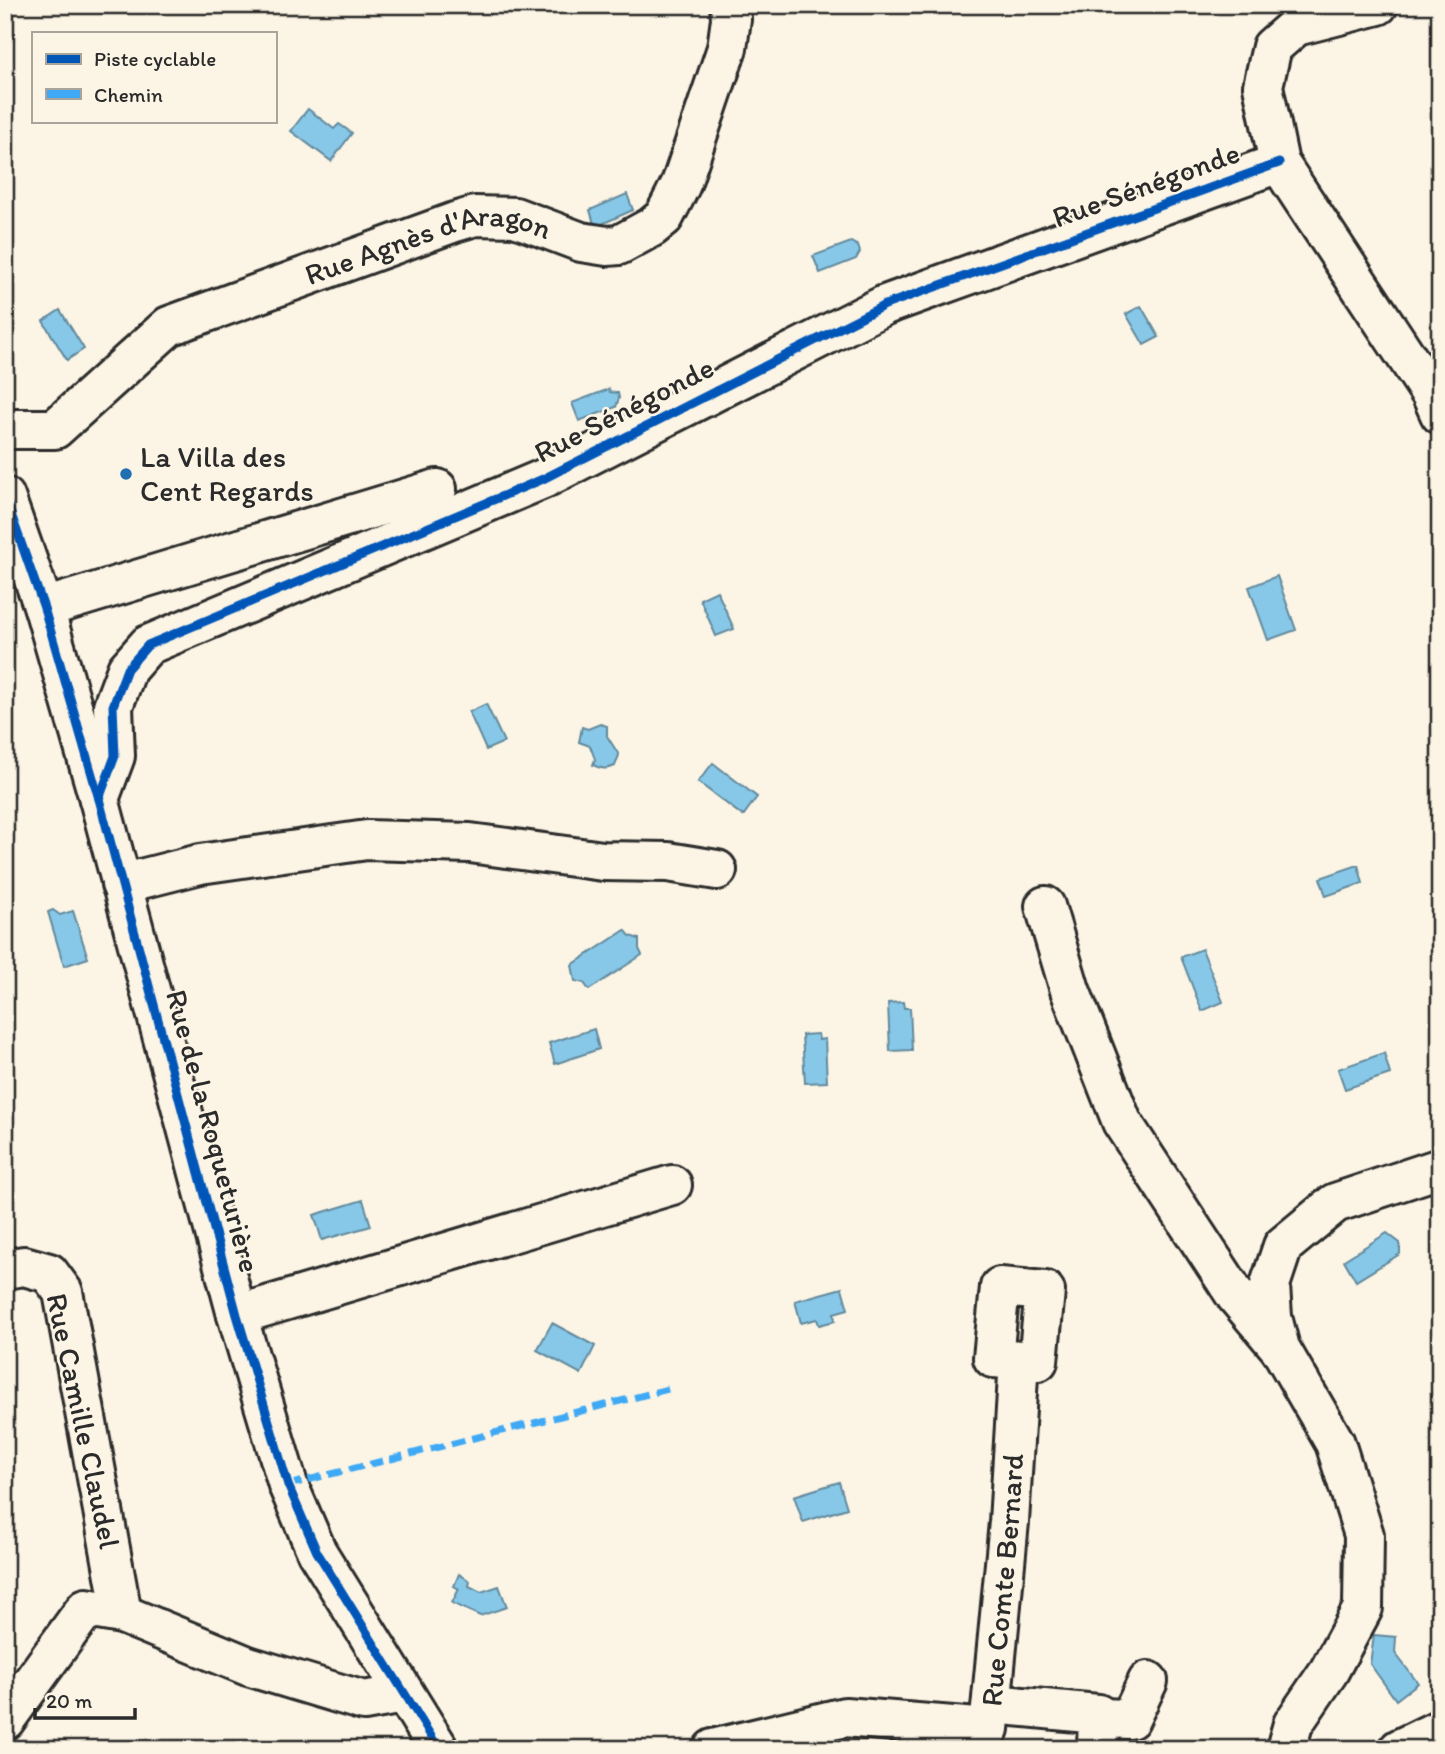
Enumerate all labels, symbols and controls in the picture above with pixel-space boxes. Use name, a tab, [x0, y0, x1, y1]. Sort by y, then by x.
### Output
legend	[32, 32, 276, 122]
text: Piste cyclable	[94, 46, 216, 71]
text: Chemin	[94, 82, 163, 107]
street label: Rue Sénégonde	[1047, 134, 1245, 236]
street label: Rue Agnès d'Aragon	[300, 197, 557, 293]
street label: Rue Sénégonde	[528, 348, 720, 471]
place label: La Villa des Cent Regards	[140, 438, 314, 509]
marker: La Villa des Cent Regards	[118, 466, 134, 482]
street label: Rue de la Roqueturière	[158, 985, 269, 1276]
street label: Rue Camille Claudel	[38, 1290, 129, 1552]
street label: Rue Comte Bernard	[972, 1452, 1031, 1708]
scale bar	[35, 1677, 135, 1721]
text: 20 m	[46, 1688, 93, 1713]

